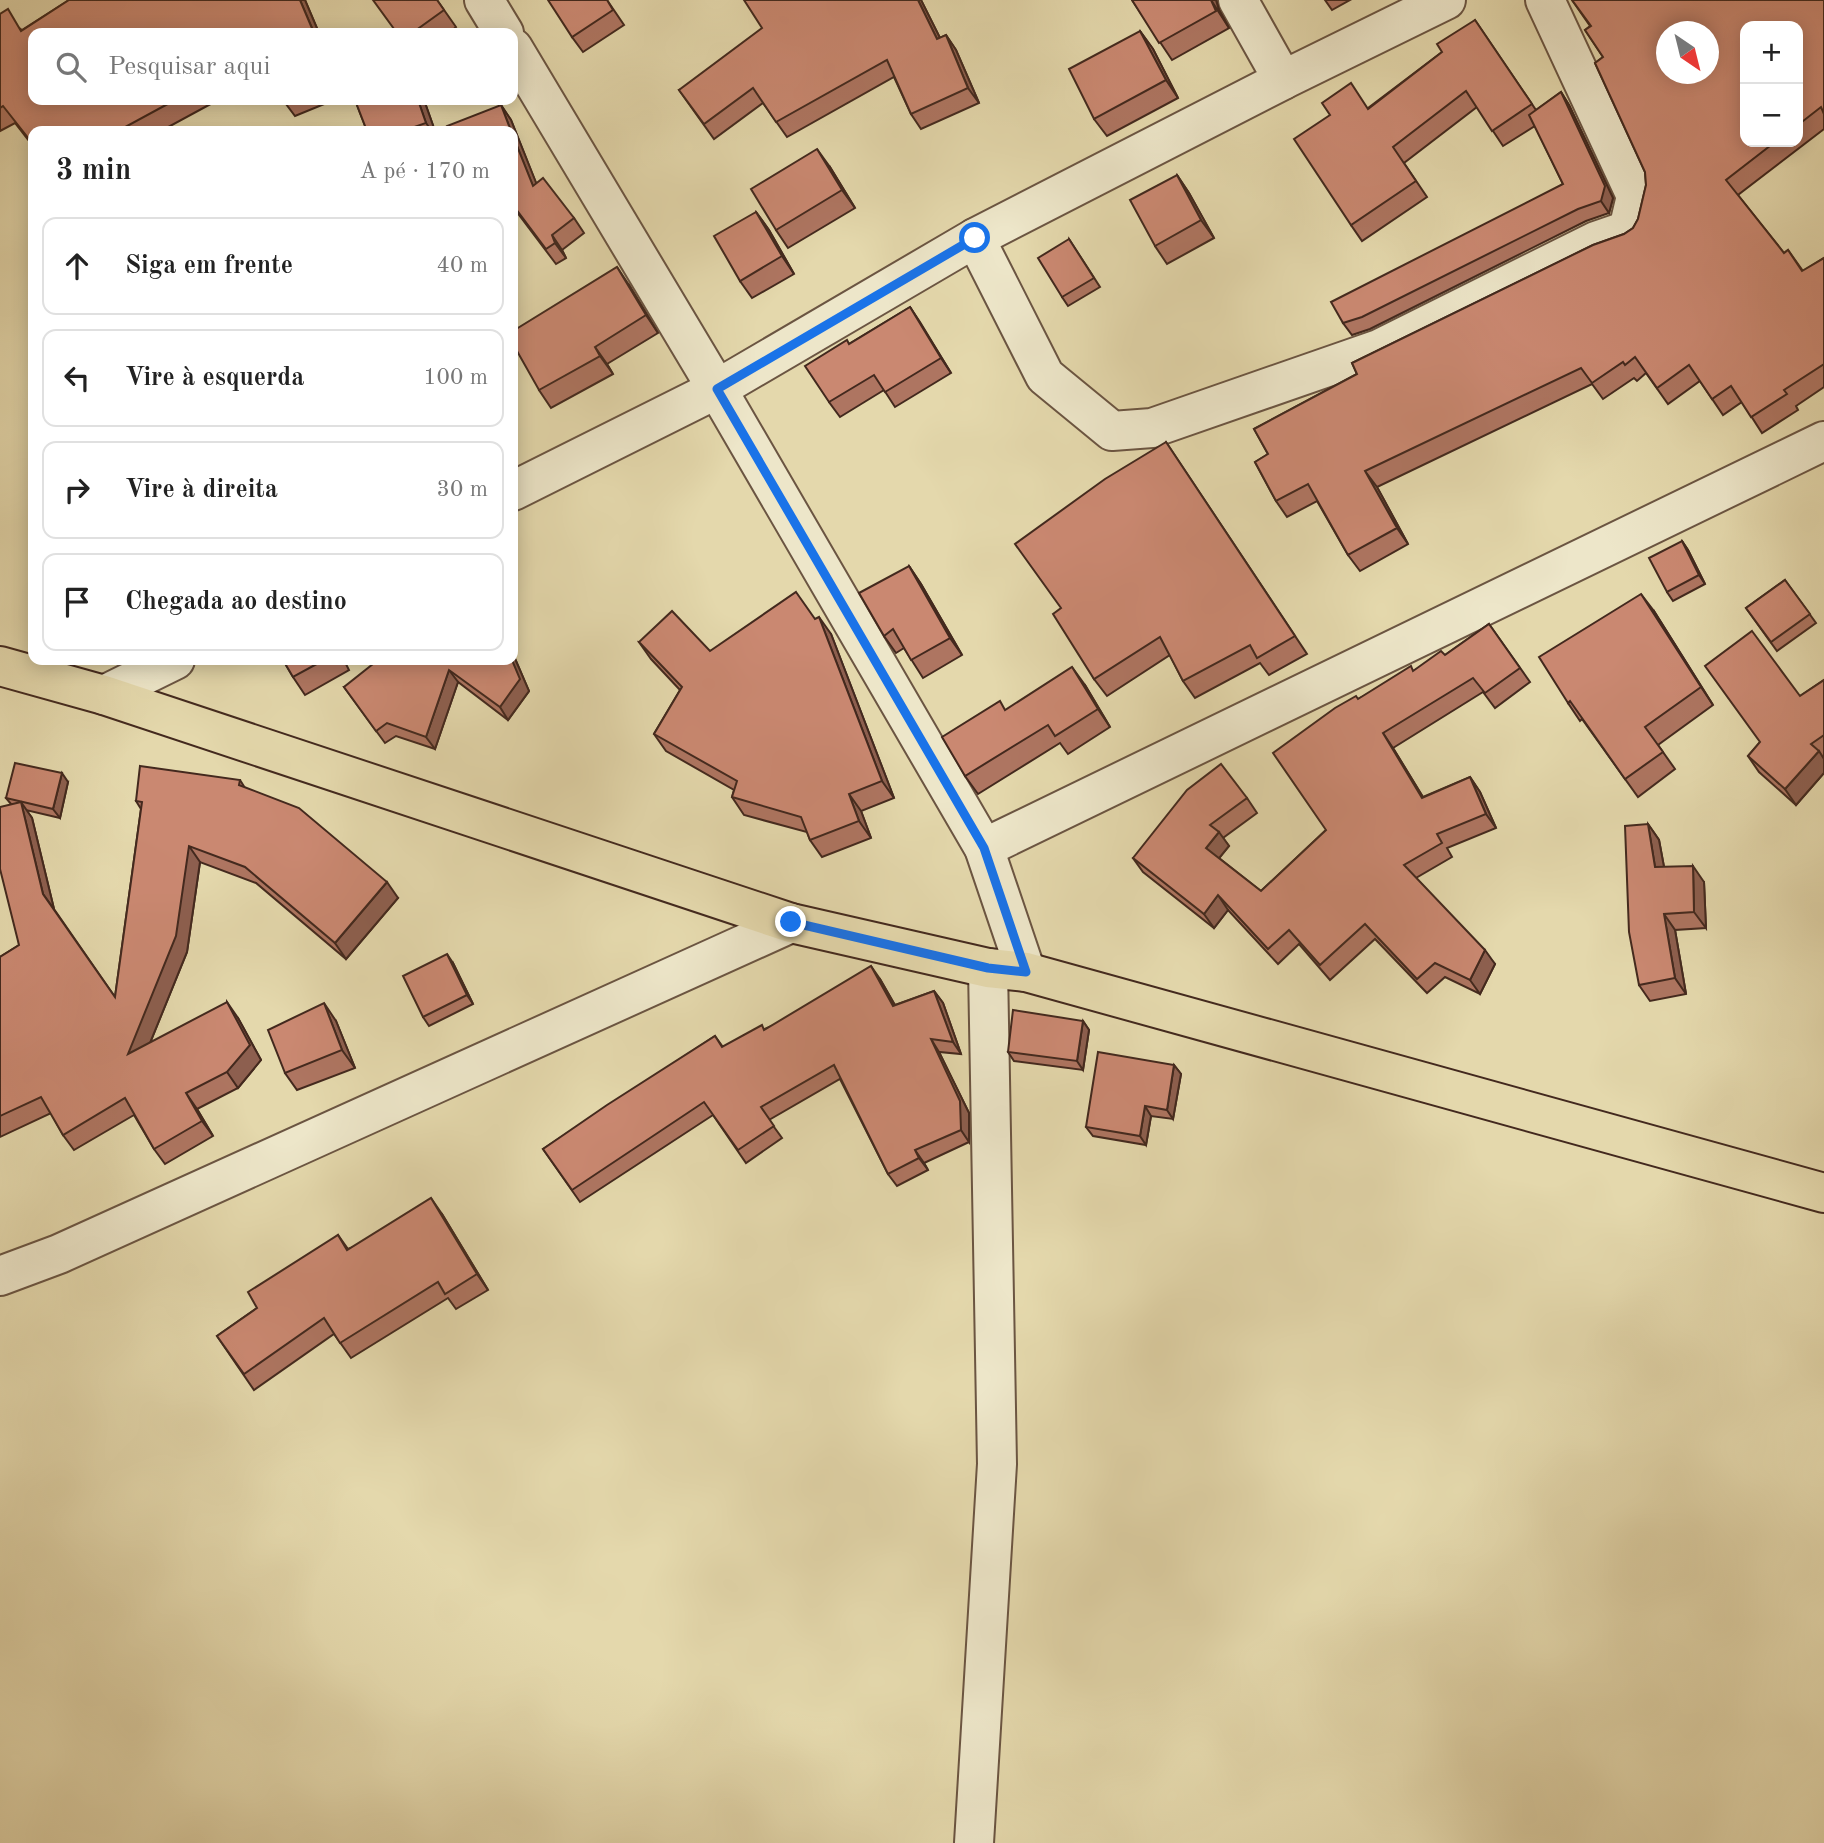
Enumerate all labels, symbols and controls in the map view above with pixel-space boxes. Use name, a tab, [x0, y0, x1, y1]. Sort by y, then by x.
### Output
north arrow	[1656, 21, 1719, 84]
map controls	[1740, 21, 1803, 147]
button: +	[1740, 21, 1803, 84]
search box	[28, 28, 518, 105]
icon: search	[52, 48, 90, 86]
text: Pesquisar aqui	[108, 54, 270, 80]
button: −	[1740, 84, 1803, 147]
text: 3 min	[56, 156, 131, 186]
text: A pé · 170 m	[359, 160, 490, 183]
route start	[959, 222, 990, 253]
icon: ahead	[58, 247, 96, 285]
text: Siga em frente	[125, 253, 293, 279]
text: 40 m	[437, 254, 488, 277]
icon: left	[58, 359, 96, 397]
text: Vire à esquerda	[125, 365, 305, 391]
text: 100 m	[423, 366, 488, 389]
icon: right	[58, 471, 96, 509]
text: Vire à direita	[125, 477, 278, 503]
text: 30 m	[437, 478, 488, 501]
icon: arrive	[58, 583, 96, 621]
text: Chegada ao destino	[125, 589, 347, 615]
route end	[775, 906, 806, 937]

